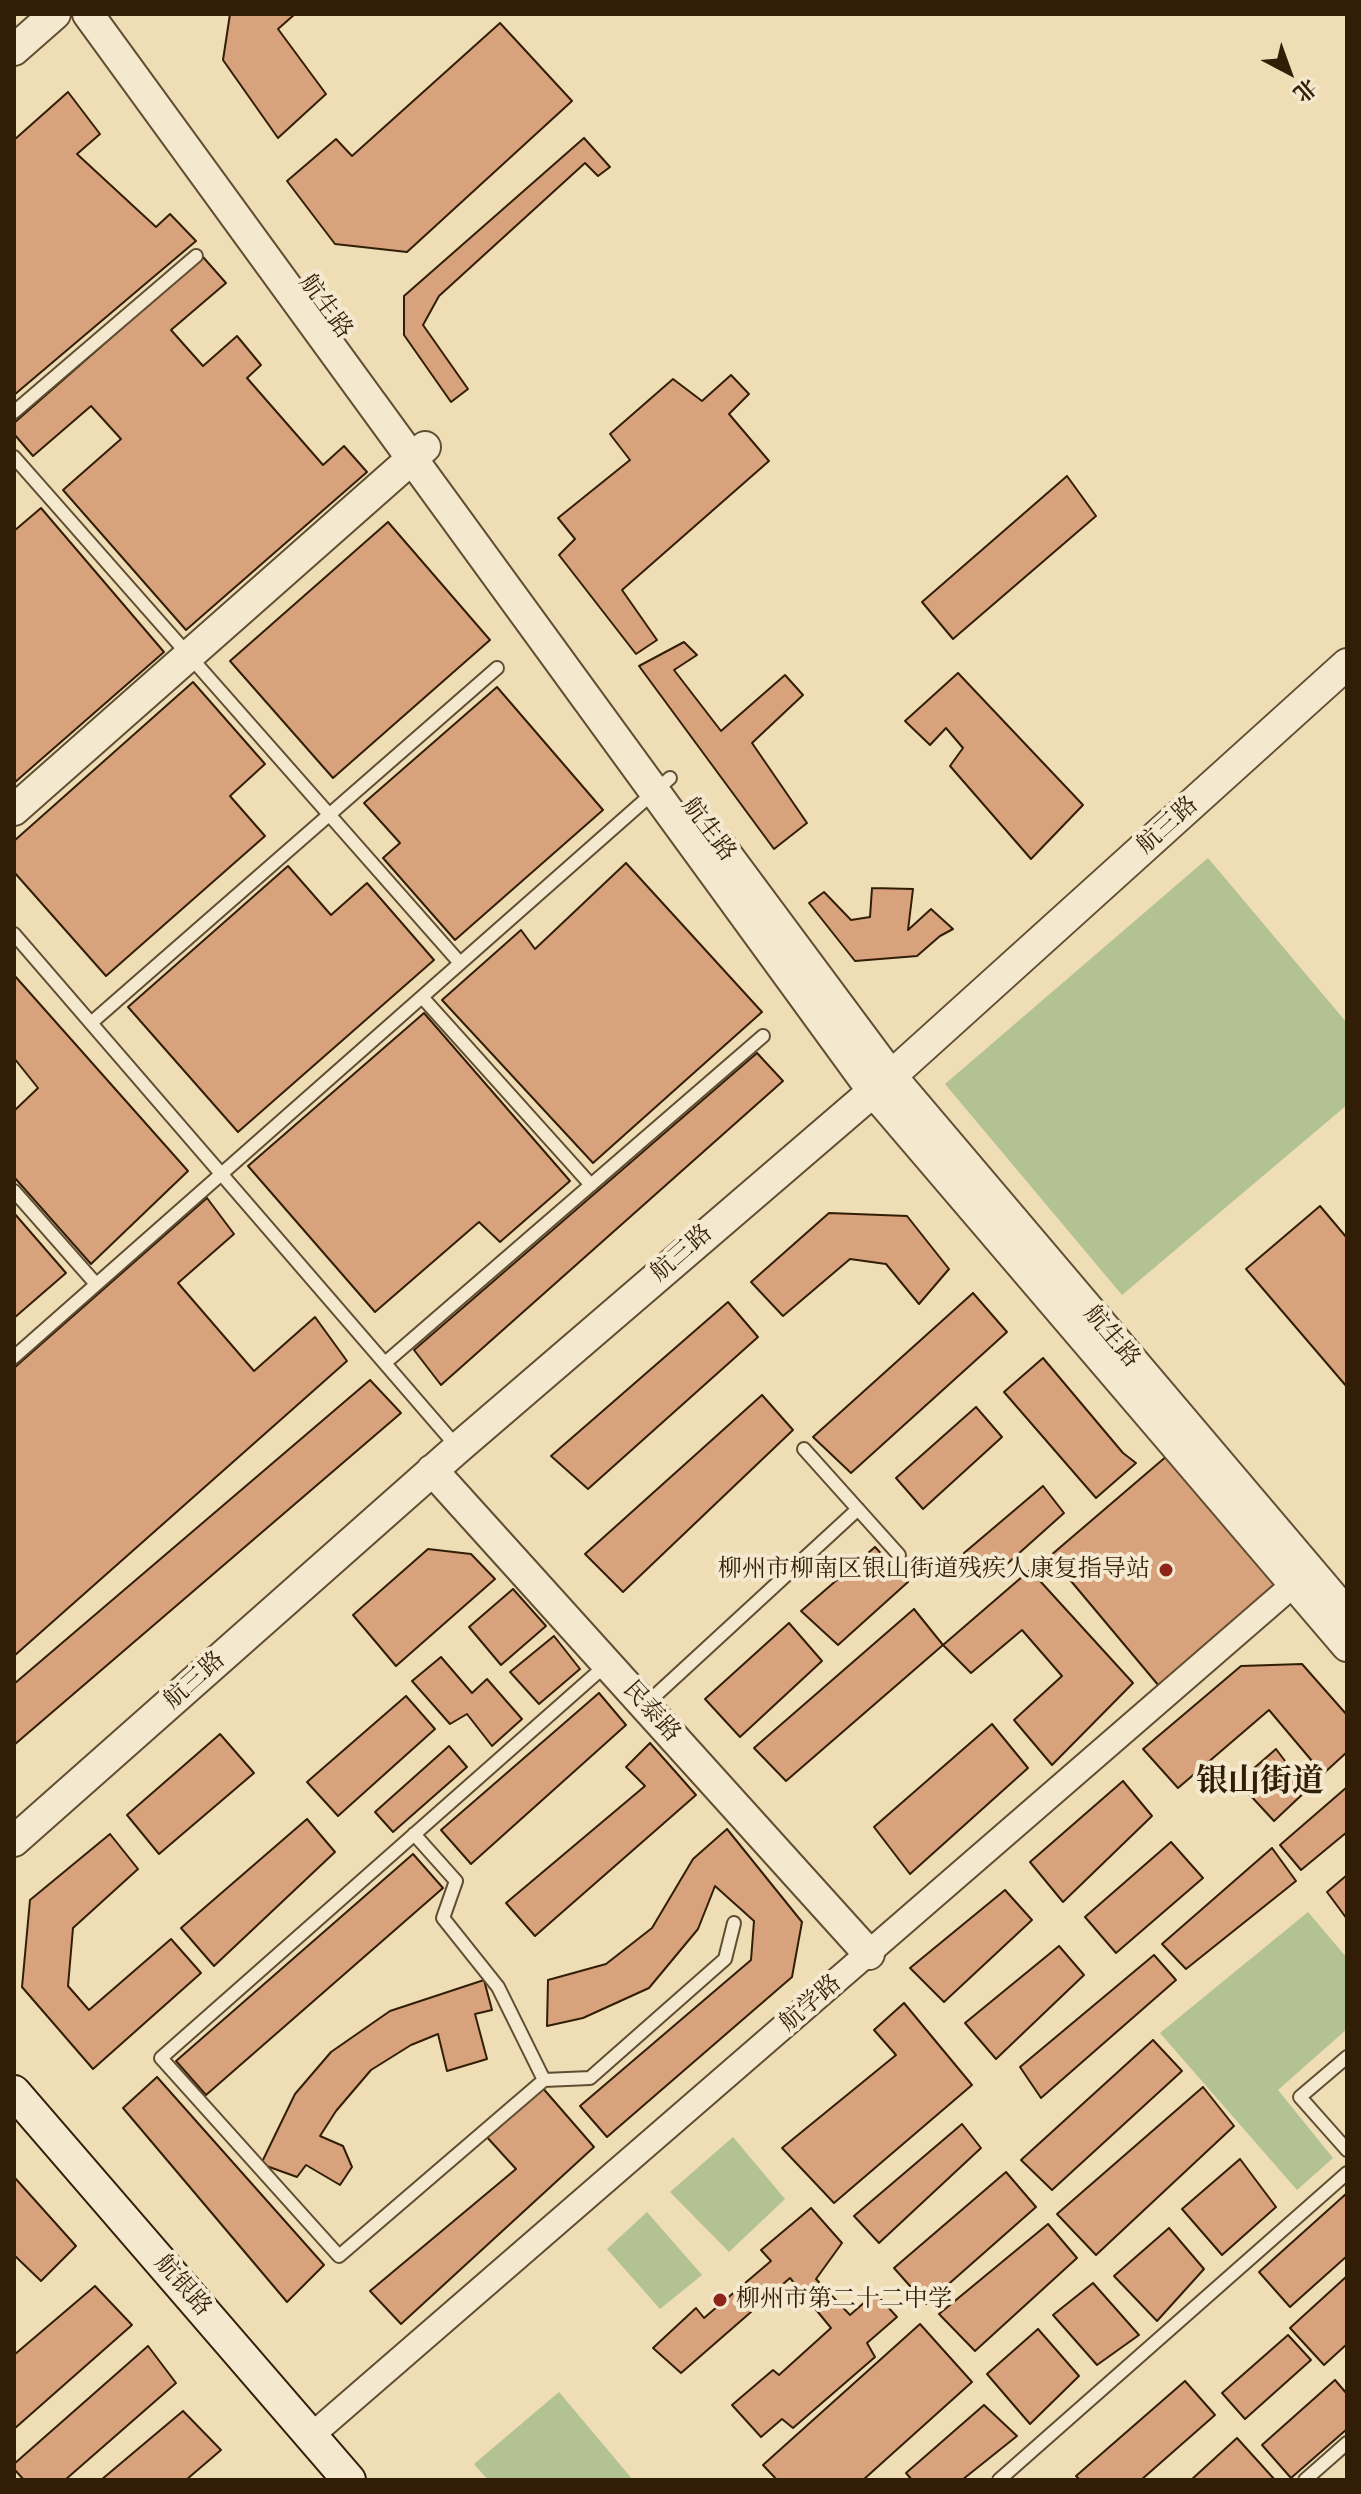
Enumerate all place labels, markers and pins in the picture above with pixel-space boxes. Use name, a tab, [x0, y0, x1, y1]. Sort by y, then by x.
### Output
place label: 柳州市柳南区银山街道残疾人康复指导站	[718, 1556, 1150, 1584]
marker: 柳州市柳南区银山街道残疾人康复指导站	[1157, 1561, 1175, 1579]
place label: 柳州市第二十二中学	[736, 2286, 952, 2314]
marker: 柳州市第二十二中学	[711, 2291, 729, 2309]

